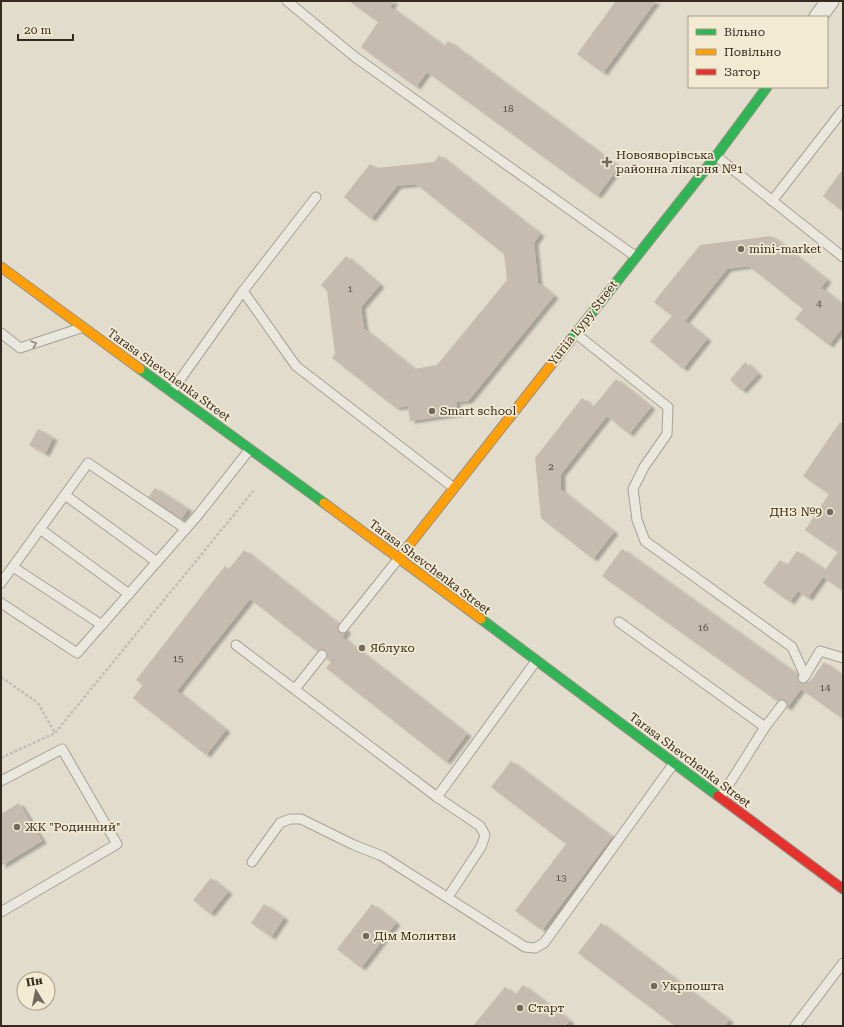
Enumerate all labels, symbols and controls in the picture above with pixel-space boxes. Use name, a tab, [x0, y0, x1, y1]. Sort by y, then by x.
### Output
scale bar	[18, 16, 73, 42]
legend	[688, 16, 828, 88]
text: 20 m	[24, 23, 51, 37]
text: Вільно	[724, 25, 765, 39]
text: Повільно	[724, 45, 781, 59]
text: Затор	[724, 65, 760, 79]
house number: 18	[502, 103, 514, 114]
place label: Новояворівська районна лікарня №1	[616, 148, 744, 176]
marker: Новояворівська районна лікарня №1	[601, 156, 613, 168]
place label: mini-market	[749, 242, 822, 256]
marker: mini-market	[736, 244, 746, 254]
street label: Yuriia Lypy Street	[546, 277, 621, 368]
house number: 1	[347, 283, 353, 294]
house number: 4	[816, 298, 822, 309]
street label: Tarasa Shevchenka Street	[105, 326, 234, 425]
one-way arrow	[30, 340, 37, 348]
place label: Smart school	[440, 404, 516, 418]
marker: Smart school	[427, 406, 437, 416]
house number: 2	[548, 461, 554, 472]
place label: ДНЗ №9	[770, 505, 822, 519]
marker: ДНЗ №9	[825, 507, 835, 517]
street label: Tarasa Shevchenka Street	[367, 517, 494, 618]
house number: 16	[697, 622, 709, 633]
place label: Яблуко	[370, 641, 415, 655]
marker: Яблуко	[357, 643, 367, 653]
house number: 15	[172, 653, 184, 664]
house number: 14	[819, 682, 831, 693]
street label: Tarasa Shevchenka Street	[627, 710, 754, 811]
place label: ЖК "Родинний"	[25, 820, 121, 834]
marker: ЖК "Родинний"	[12, 822, 22, 832]
house number: 13	[555, 872, 567, 883]
place label: Дім Молитви	[374, 929, 456, 943]
marker: Дім Молитви	[361, 931, 371, 941]
north arrow	[16, 971, 56, 1011]
text: Пн	[25, 974, 44, 989]
place label: Укрпошта	[662, 979, 725, 993]
marker: Укрпошта	[649, 981, 659, 991]
place label: Старт	[528, 1001, 564, 1015]
marker: Старт	[515, 1003, 525, 1013]

